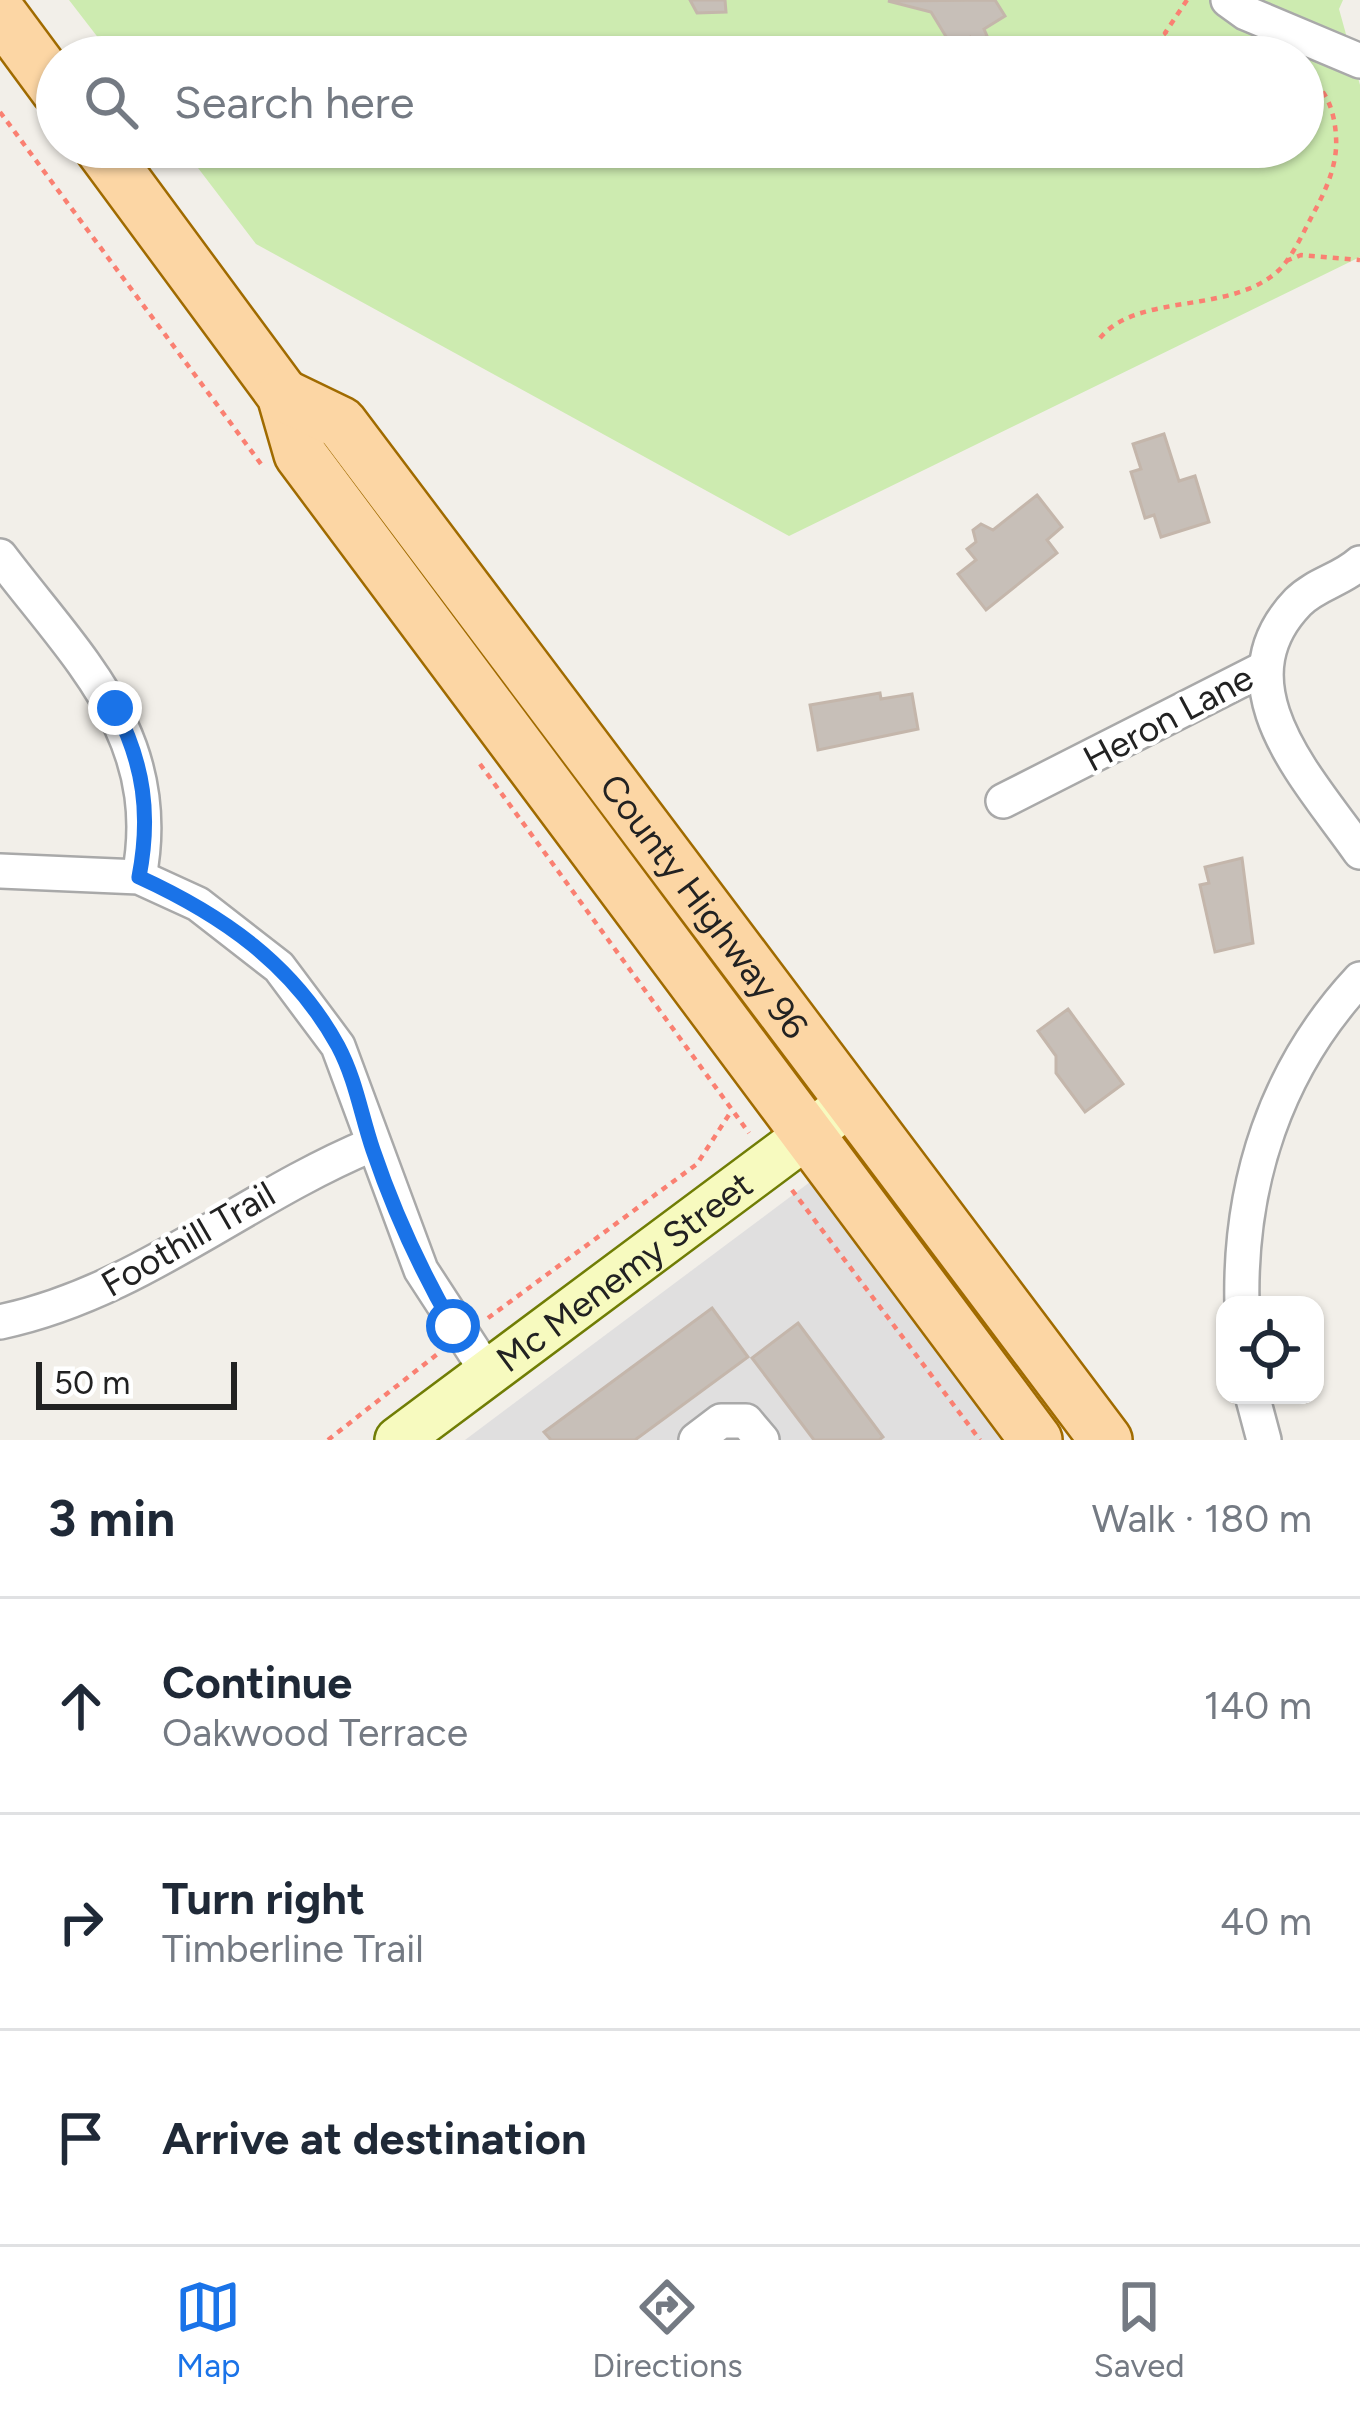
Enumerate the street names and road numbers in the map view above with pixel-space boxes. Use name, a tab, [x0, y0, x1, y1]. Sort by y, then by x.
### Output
street label: Heron Lane	[1076, 655, 1260, 781]
street label: County Highway 96	[591, 766, 818, 1047]
street label: Mc Menemy Street	[488, 1162, 760, 1381]
street label: Foothill Trail	[94, 1172, 282, 1306]

